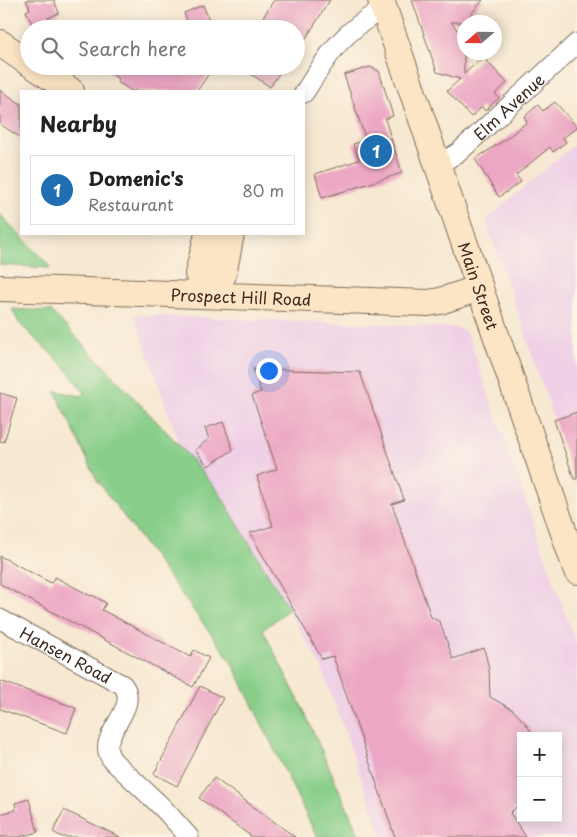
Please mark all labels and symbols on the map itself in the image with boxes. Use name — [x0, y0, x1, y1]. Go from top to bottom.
north arrow — [457, 15, 502, 60]
street label: Elm Avenue — [468, 67, 550, 145]
pin: 1 — [360, 132, 392, 170]
street label: Main Street — [453, 239, 505, 333]
street label: Prospect Hill Road — [170, 282, 312, 311]
your location — [256, 358, 282, 384]
street label: Hansen Road — [16, 620, 116, 689]

